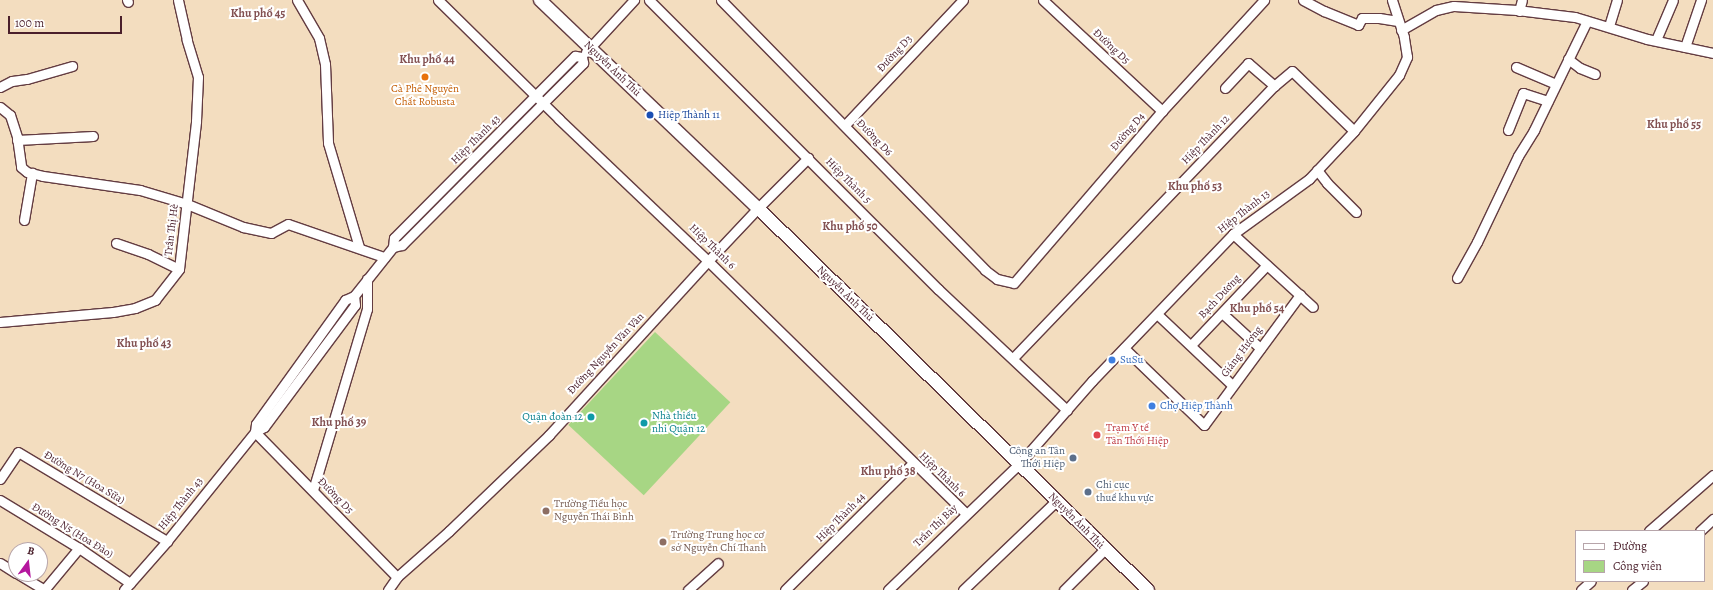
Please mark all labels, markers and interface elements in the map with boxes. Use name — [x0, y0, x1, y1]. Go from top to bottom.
district label: Khu phố 45 — [231, 7, 285, 21]
scale bar — [10, 8, 124, 34]
text: 100 m — [15, 15, 44, 31]
street label: Đường D5 — [1090, 27, 1132, 67]
street label: Đường D3 — [875, 33, 915, 75]
street label: Nguyễn Ảnh Thủ — [581, 39, 643, 99]
district label: Khu phố 44 — [399, 53, 455, 67]
marker: Cà Phê Nguyên Chất Robusta — [420, 72, 430, 82]
place label: Cà Phê Nguyên Chất Robusta — [391, 83, 459, 109]
place label: Hiệp Thành 11 — [658, 108, 720, 122]
marker: Hiệp Thành 11 — [645, 110, 655, 120]
street label: Đường D4 — [1108, 110, 1148, 154]
street label: Hiệp Thành 43 — [449, 113, 503, 167]
street label: Hiệp Thành 12 — [1179, 113, 1233, 167]
street label: Đường D6 — [853, 117, 895, 159]
district label: Khu phố 55 — [1647, 118, 1701, 132]
street label: Hiệp Thành 5 — [822, 155, 874, 207]
district label: Khu phố 53 — [1168, 180, 1222, 194]
street label: Hiệp Thành 13 — [1215, 188, 1273, 236]
street label: Trần Thị Hè — [162, 203, 182, 257]
district label: Khu phố 50 — [822, 220, 878, 234]
street label: Hiệp Thành 6 — [686, 222, 738, 272]
street label: Nguyễn Ảnh Thủ — [814, 264, 876, 324]
street label: Bạch Dương — [1196, 272, 1244, 322]
district label: Khu phố 54 — [1230, 302, 1284, 316]
street label: Đường Nguyễn Văn Vân — [565, 311, 647, 397]
street label: Giáng Hương — [1218, 324, 1266, 380]
district label: Khu phố 43 — [117, 337, 171, 351]
place label: SuSu — [1120, 353, 1144, 367]
marker: SuSu — [1107, 355, 1117, 365]
place label: Chợ Hiệp Thành — [1160, 399, 1233, 413]
marker: Chợ Hiệp Thành — [1147, 401, 1157, 411]
place label: Quận đoàn 12 — [522, 410, 583, 424]
place label: Nhà thiếu nhi Quận 12 — [652, 410, 705, 436]
marker: Quận đoàn 12 — [586, 412, 596, 422]
district label: Khu phố 39 — [312, 416, 366, 430]
marker: Nhà thiếu nhi Quận 12 — [639, 418, 649, 428]
place label: Trạm Y tế Tân Thới Hiệp — [1106, 422, 1169, 448]
marker: Trạm Y tế Tân Thới Hiệp — [1091, 429, 1103, 441]
place label: Công an Tân Thới Hiệp — [1009, 445, 1065, 471]
street label: Đường N7 (Hoa Sữa) — [41, 449, 127, 507]
street label: Hiệp Thành 6 — [916, 450, 968, 500]
marker: Công an Tân Thới Hiệp — [1068, 453, 1078, 463]
district label: Khu phố 38 — [860, 465, 916, 479]
street label: Hiệp Thành 43 — [156, 475, 206, 533]
street label: Đường D5 — [314, 475, 356, 517]
place label: Chi cục thuế khu vực — [1096, 479, 1154, 505]
marker: Chi cục thuế khu vực — [1083, 487, 1093, 497]
street label: Nguyễn Ảnh Thủ — [1045, 490, 1107, 552]
street label: Hiệp Thành 44 — [814, 491, 868, 545]
place label: Trường Tiểu học Nguyễn Thái Bình — [554, 498, 634, 524]
street label: Đường N5 (Hoa Đào) — [29, 501, 115, 561]
street label: Trần Thị Bảy — [911, 502, 961, 550]
marker: Trường Tiểu học Nguyễn Thái Bình — [541, 506, 551, 516]
place label: Trường Trung học cơ sở Nguyễn Chí Thanh — [671, 529, 766, 555]
legend — [1575, 530, 1705, 582]
marker: Trường Trung học cơ sở Nguyễn Chí Thanh — [658, 537, 668, 547]
text: Đường — [1613, 538, 1647, 554]
north arrow — [8, 542, 48, 582]
text: B — [26, 543, 36, 559]
text: Công viên — [1613, 558, 1662, 574]

